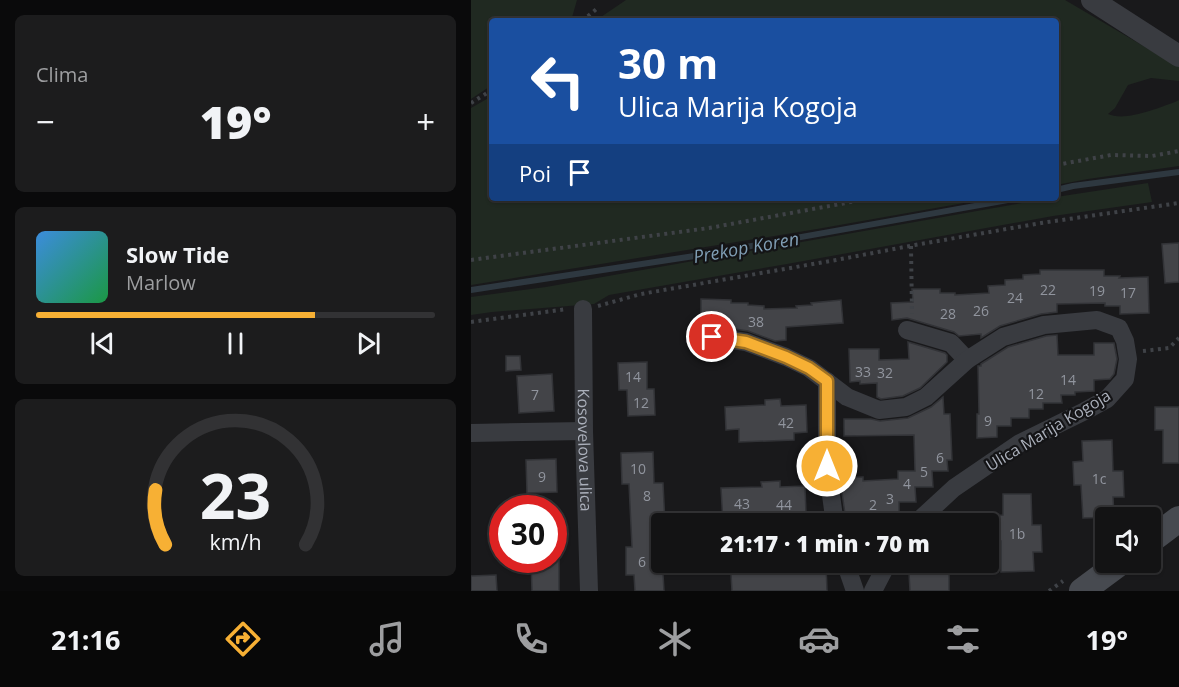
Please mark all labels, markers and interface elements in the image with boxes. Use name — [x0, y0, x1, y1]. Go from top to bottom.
text: 30 m — [618, 34, 718, 91]
icon: left — [519, 42, 597, 120]
text: Clima — [36, 61, 88, 88]
text: Ulica Marija Kogoja — [618, 88, 858, 125]
text: 19° — [200, 91, 271, 152]
text: − — [36, 99, 55, 144]
text: + — [416, 99, 435, 144]
icon: arrive — [563, 156, 596, 189]
text: Poi — [519, 158, 551, 188]
water label: Prekop Koren — [691, 226, 801, 268]
text: Slow Tide — [126, 239, 229, 269]
text: Marlow — [126, 269, 196, 296]
house number: 22 — [1040, 280, 1056, 299]
house number: 19 — [1089, 281, 1105, 300]
house number: 17 — [1120, 283, 1136, 302]
house number: 24 — [1007, 288, 1023, 307]
house number: 26 — [973, 301, 989, 320]
house number: 28 — [940, 304, 956, 323]
pin — [686, 311, 737, 362]
house number: 38 — [748, 312, 764, 331]
icon: arrive — [695, 320, 728, 353]
icon: previous — [86, 327, 119, 360]
icon: pause — [219, 327, 252, 360]
icon: next — [352, 327, 385, 360]
house number: 33 — [855, 362, 871, 381]
house number: 32 — [877, 363, 893, 382]
house number: 14 — [625, 367, 641, 386]
house number: 14 — [1060, 370, 1076, 389]
street label: Ulica Marija Kogoja — [981, 384, 1115, 476]
house number: 12 — [1028, 384, 1044, 403]
house number: 7 — [531, 385, 539, 404]
street label: Kosovelova ulica — [573, 388, 598, 512]
house number: 12 — [633, 393, 649, 412]
house number: 9 — [984, 411, 992, 430]
house number: 42 — [778, 413, 794, 432]
position arrow — [795, 434, 859, 498]
house number: 6 — [936, 448, 944, 467]
text: 23 — [200, 452, 271, 537]
house number: 10 — [630, 459, 646, 478]
house number: 5 — [920, 462, 928, 481]
house number: 9 — [538, 467, 546, 486]
house number: 1c — [1092, 469, 1107, 488]
house number: 4 — [903, 474, 911, 493]
house number: 8 — [643, 486, 651, 505]
house number: 3 — [886, 489, 894, 508]
house number: 43 — [734, 494, 750, 513]
speed limit sign: 30 — [489, 495, 567, 573]
house number: 44 — [776, 495, 792, 514]
house number: 2 — [869, 495, 877, 514]
map controls — [1095, 507, 1161, 573]
button: sound — [1095, 507, 1161, 573]
house number: 1b — [1009, 524, 1025, 543]
text: km/h — [209, 527, 262, 556]
text: 21:17 · 1 min · 70 m — [720, 528, 930, 558]
house number: 6 — [638, 552, 646, 571]
icon: directions — [222, 618, 264, 660]
icon: music — [366, 618, 408, 660]
icon: phone — [510, 618, 552, 660]
icon: climate — [654, 618, 696, 660]
icon: car — [798, 618, 840, 660]
icon: filters — [942, 618, 984, 660]
text: 21:16 — [51, 621, 120, 658]
text: 19° — [1086, 621, 1128, 658]

